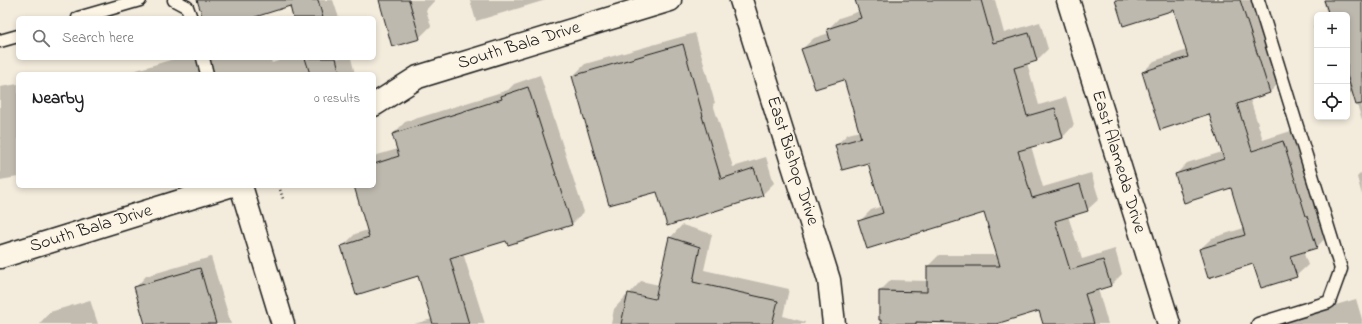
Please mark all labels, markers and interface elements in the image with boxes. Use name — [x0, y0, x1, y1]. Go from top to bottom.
map controls — [1314, 12, 1350, 120]
button: + — [1314, 12, 1350, 48]
street label: South Bala Drive — [455, 15, 584, 77]
search box — [16, 16, 376, 60]
icon: search — [30, 27, 52, 49]
text: Search here — [62, 27, 134, 49]
button: − — [1314, 48, 1350, 84]
button: locate — [1314, 84, 1350, 120]
text: Nearby — [32, 86, 84, 111]
street label: East Alameda Drive — [1084, 87, 1152, 238]
text: 0 results — [314, 89, 360, 108]
street label: East Bishop Drive — [759, 93, 825, 230]
street label: South Bala Drive — [27, 198, 156, 260]

